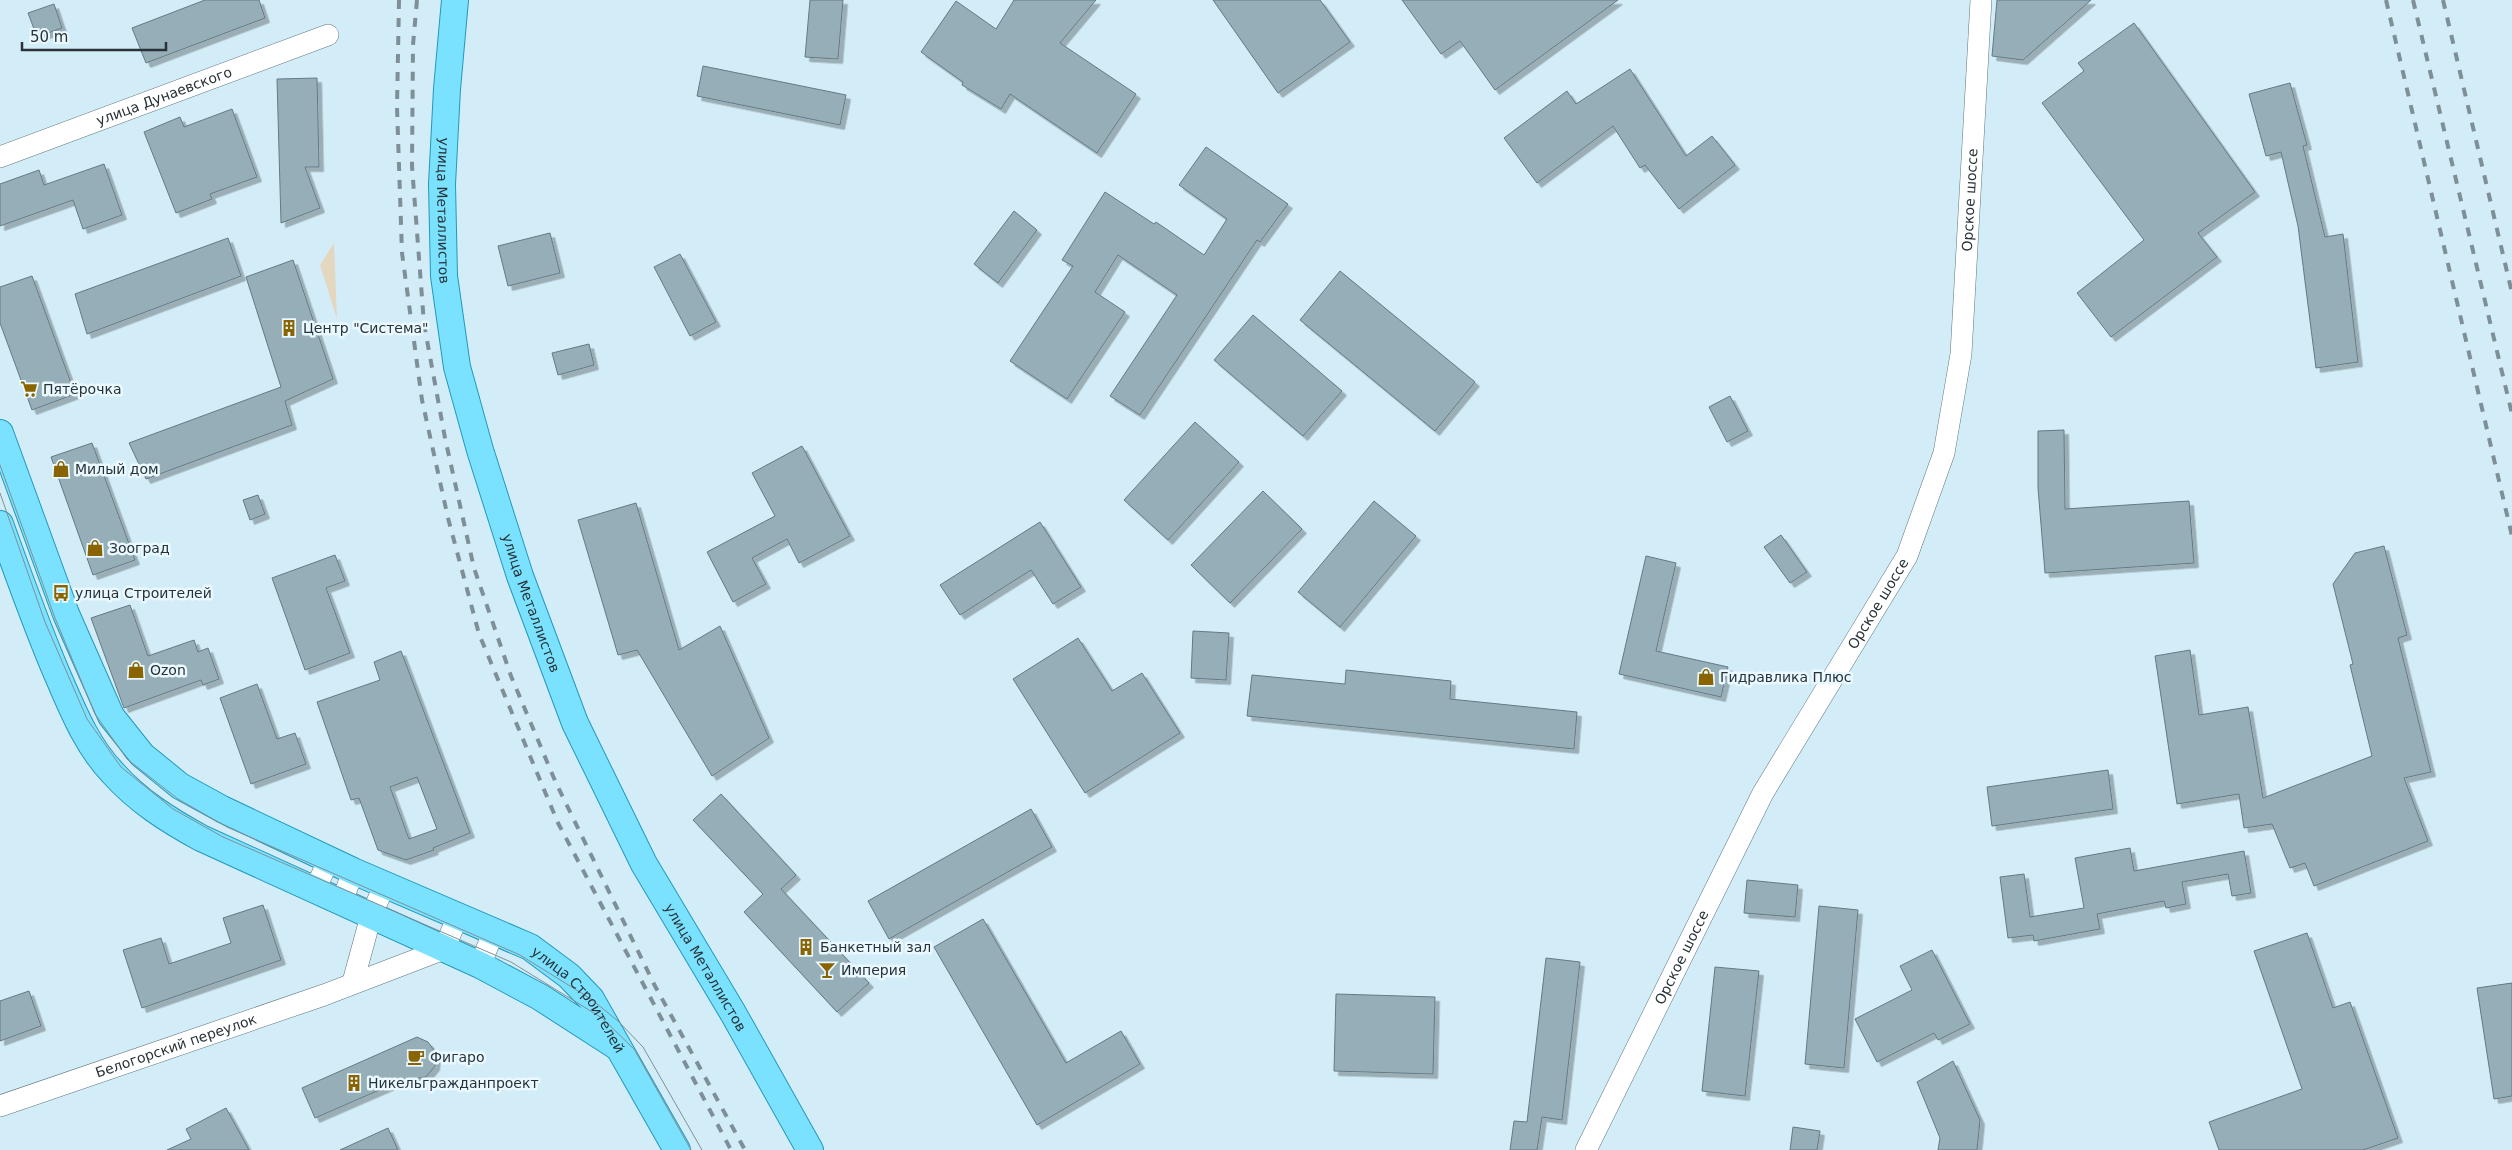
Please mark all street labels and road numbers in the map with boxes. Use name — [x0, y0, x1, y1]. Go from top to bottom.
street label: улица Дунаевского — [94, 63, 234, 129]
street label: улица Металлистов — [434, 137, 453, 285]
street label: Орское шоссе — [1959, 148, 1981, 252]
street label: улица Металлистов — [499, 532, 563, 675]
street label: Орское шоссе — [1844, 555, 1912, 652]
street label: улица Металлистов — [661, 900, 750, 1034]
street label: Орское шоссе — [1651, 908, 1712, 1007]
street label: улица Строителей — [529, 943, 628, 1056]
street label: Белогорский переулок — [93, 1011, 259, 1081]

